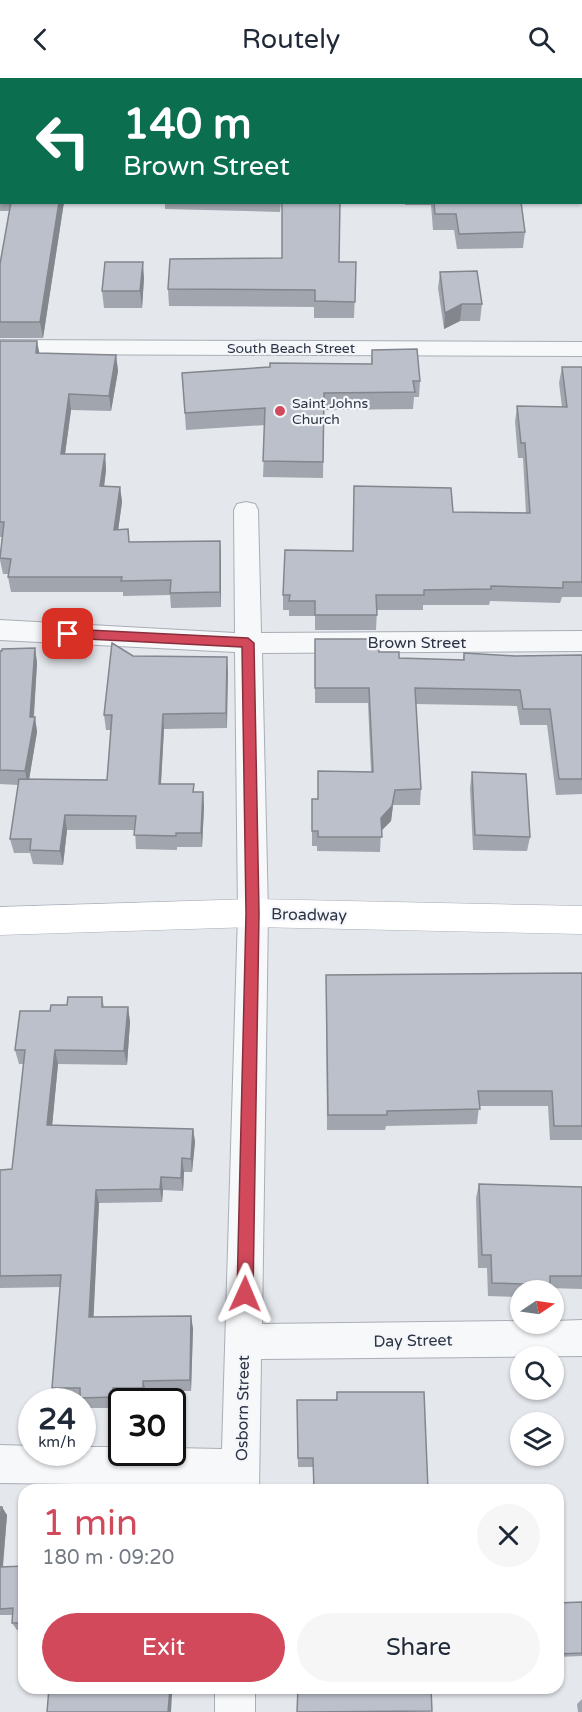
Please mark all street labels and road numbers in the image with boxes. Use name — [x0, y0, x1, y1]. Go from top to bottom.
street label: South Beach Street — [227, 340, 356, 357]
street label: Brown Street — [368, 633, 466, 653]
street label: Broadway — [271, 904, 347, 926]
street label: Day Street — [373, 1330, 453, 1352]
street label: Osborn Street — [232, 1355, 254, 1461]

